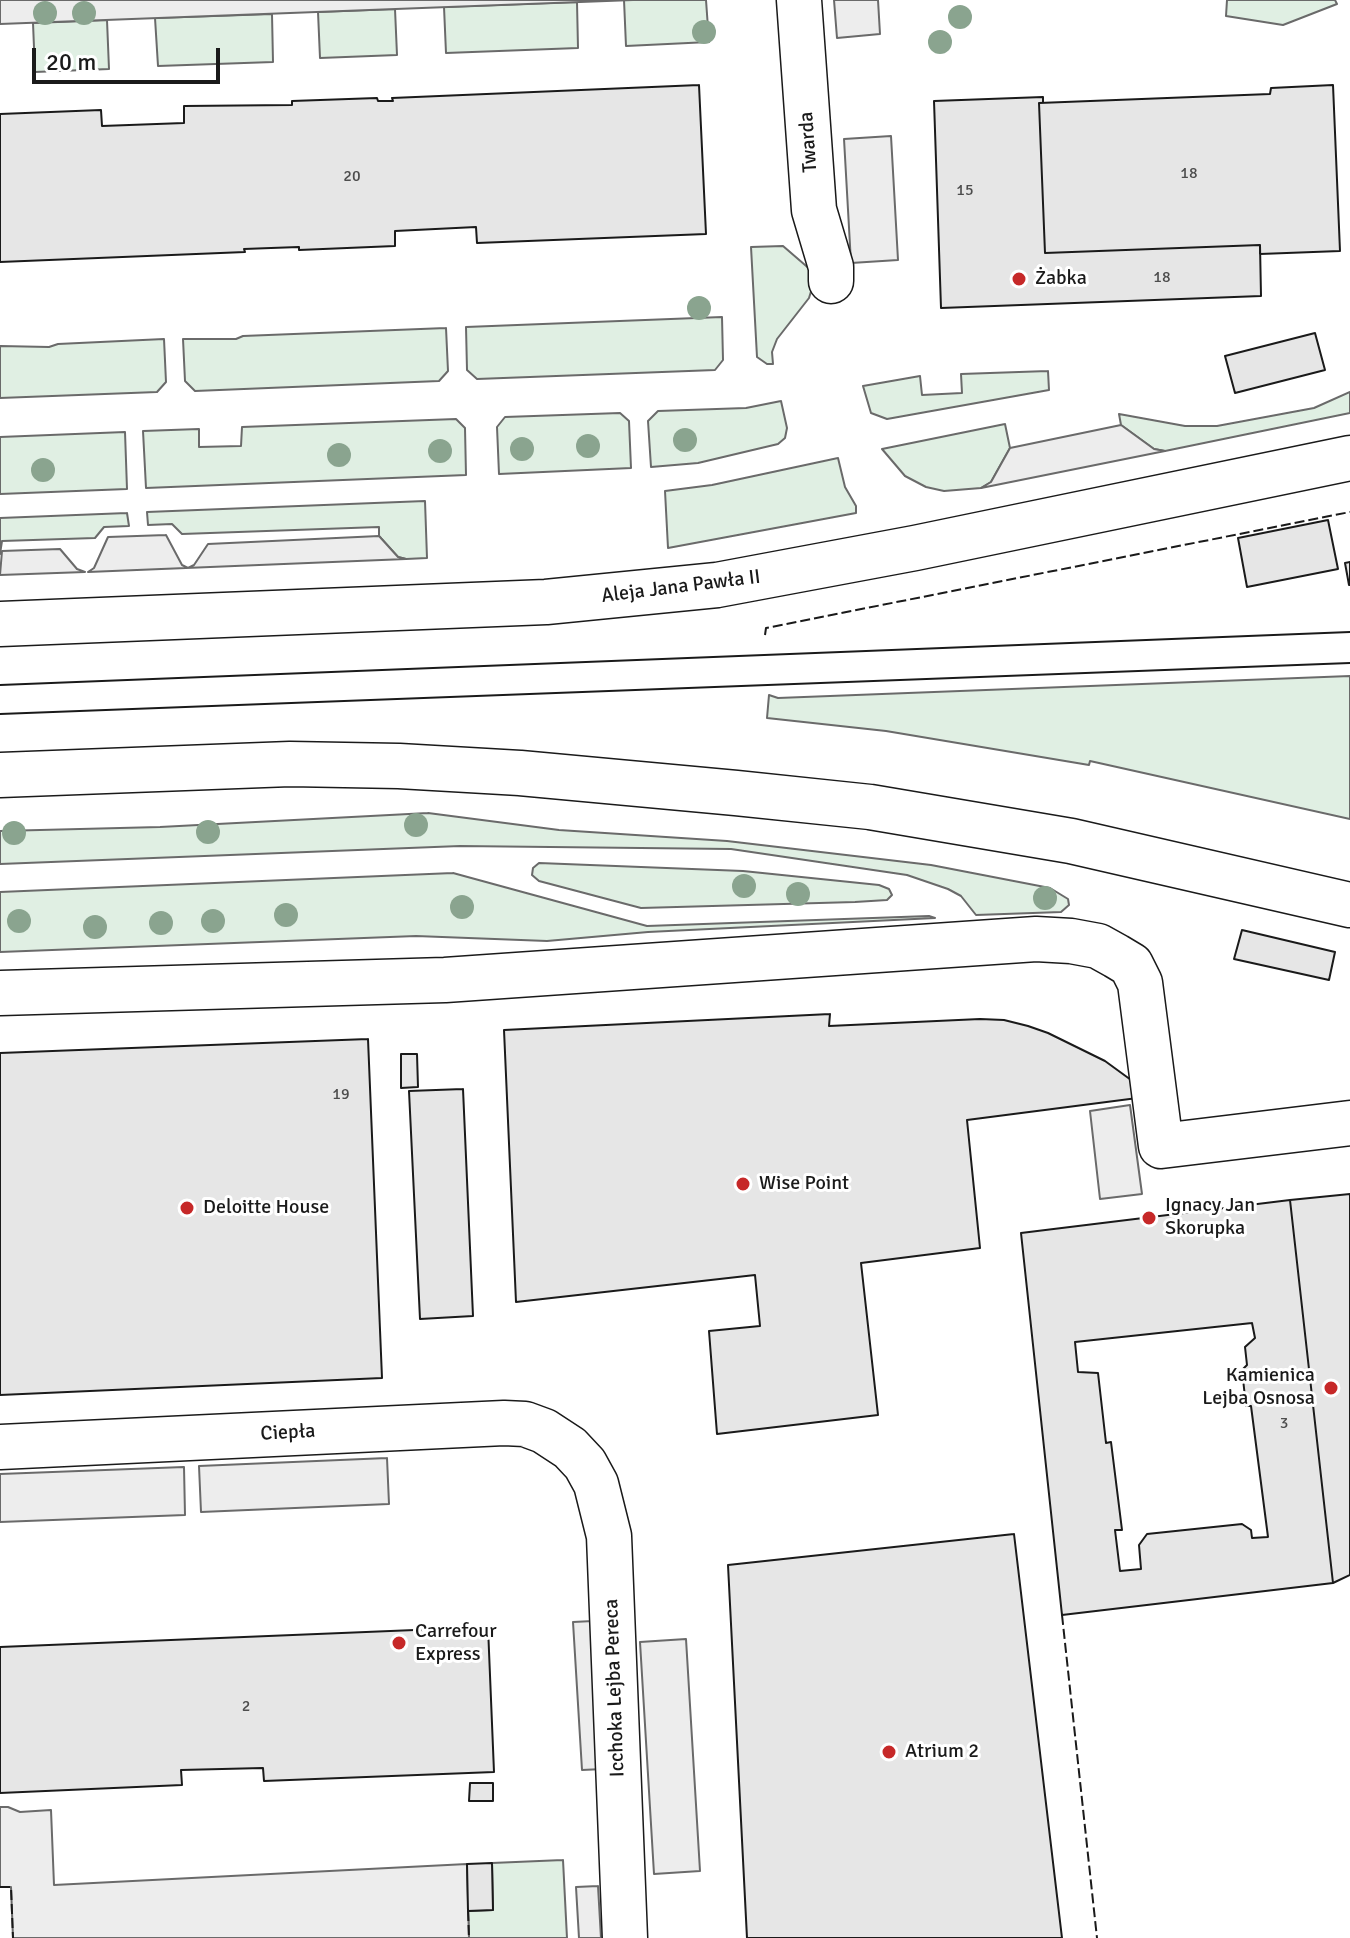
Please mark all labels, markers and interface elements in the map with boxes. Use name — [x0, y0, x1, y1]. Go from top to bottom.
scale bar — [36, 32, 224, 82]
text: 20 m — [46, 47, 96, 77]
street label: Twarda — [795, 111, 823, 173]
house number: 18 — [1180, 164, 1198, 184]
house number: 20 — [343, 167, 361, 187]
house number: 15 — [956, 181, 974, 201]
place label: Żabka — [1035, 267, 1087, 291]
house number: 18 — [1153, 268, 1171, 288]
marker: Żabka — [1010, 270, 1028, 288]
street label: Aleja Jana Pawła II — [600, 565, 762, 609]
house number: 19 — [332, 1085, 350, 1105]
place label: Wise Point — [759, 1172, 849, 1196]
marker: Wise Point — [734, 1175, 752, 1193]
place label: Ignacy Jan Skorupka — [1165, 1194, 1255, 1241]
place label: Deloitte House — [203, 1196, 329, 1220]
marker: Deloitte House — [178, 1199, 196, 1217]
marker: Ignacy Jan Skorupka — [1140, 1209, 1158, 1227]
place label: Kamienica Lejba Osnosa — [1202, 1364, 1315, 1411]
marker: Kamienica Lejba Osnosa — [1322, 1379, 1340, 1397]
house number: 3 — [1280, 1414, 1288, 1434]
street label: Ciepła — [260, 1420, 316, 1446]
street label: Icchoka Lejba Pereca — [600, 1598, 630, 1778]
place label: Carrefour Express — [415, 1620, 497, 1667]
marker: Carrefour Express — [390, 1634, 408, 1652]
house number: 2 — [242, 1697, 250, 1717]
place label: Atrium 2 — [905, 1740, 979, 1764]
marker: Atrium 2 — [880, 1743, 898, 1761]

